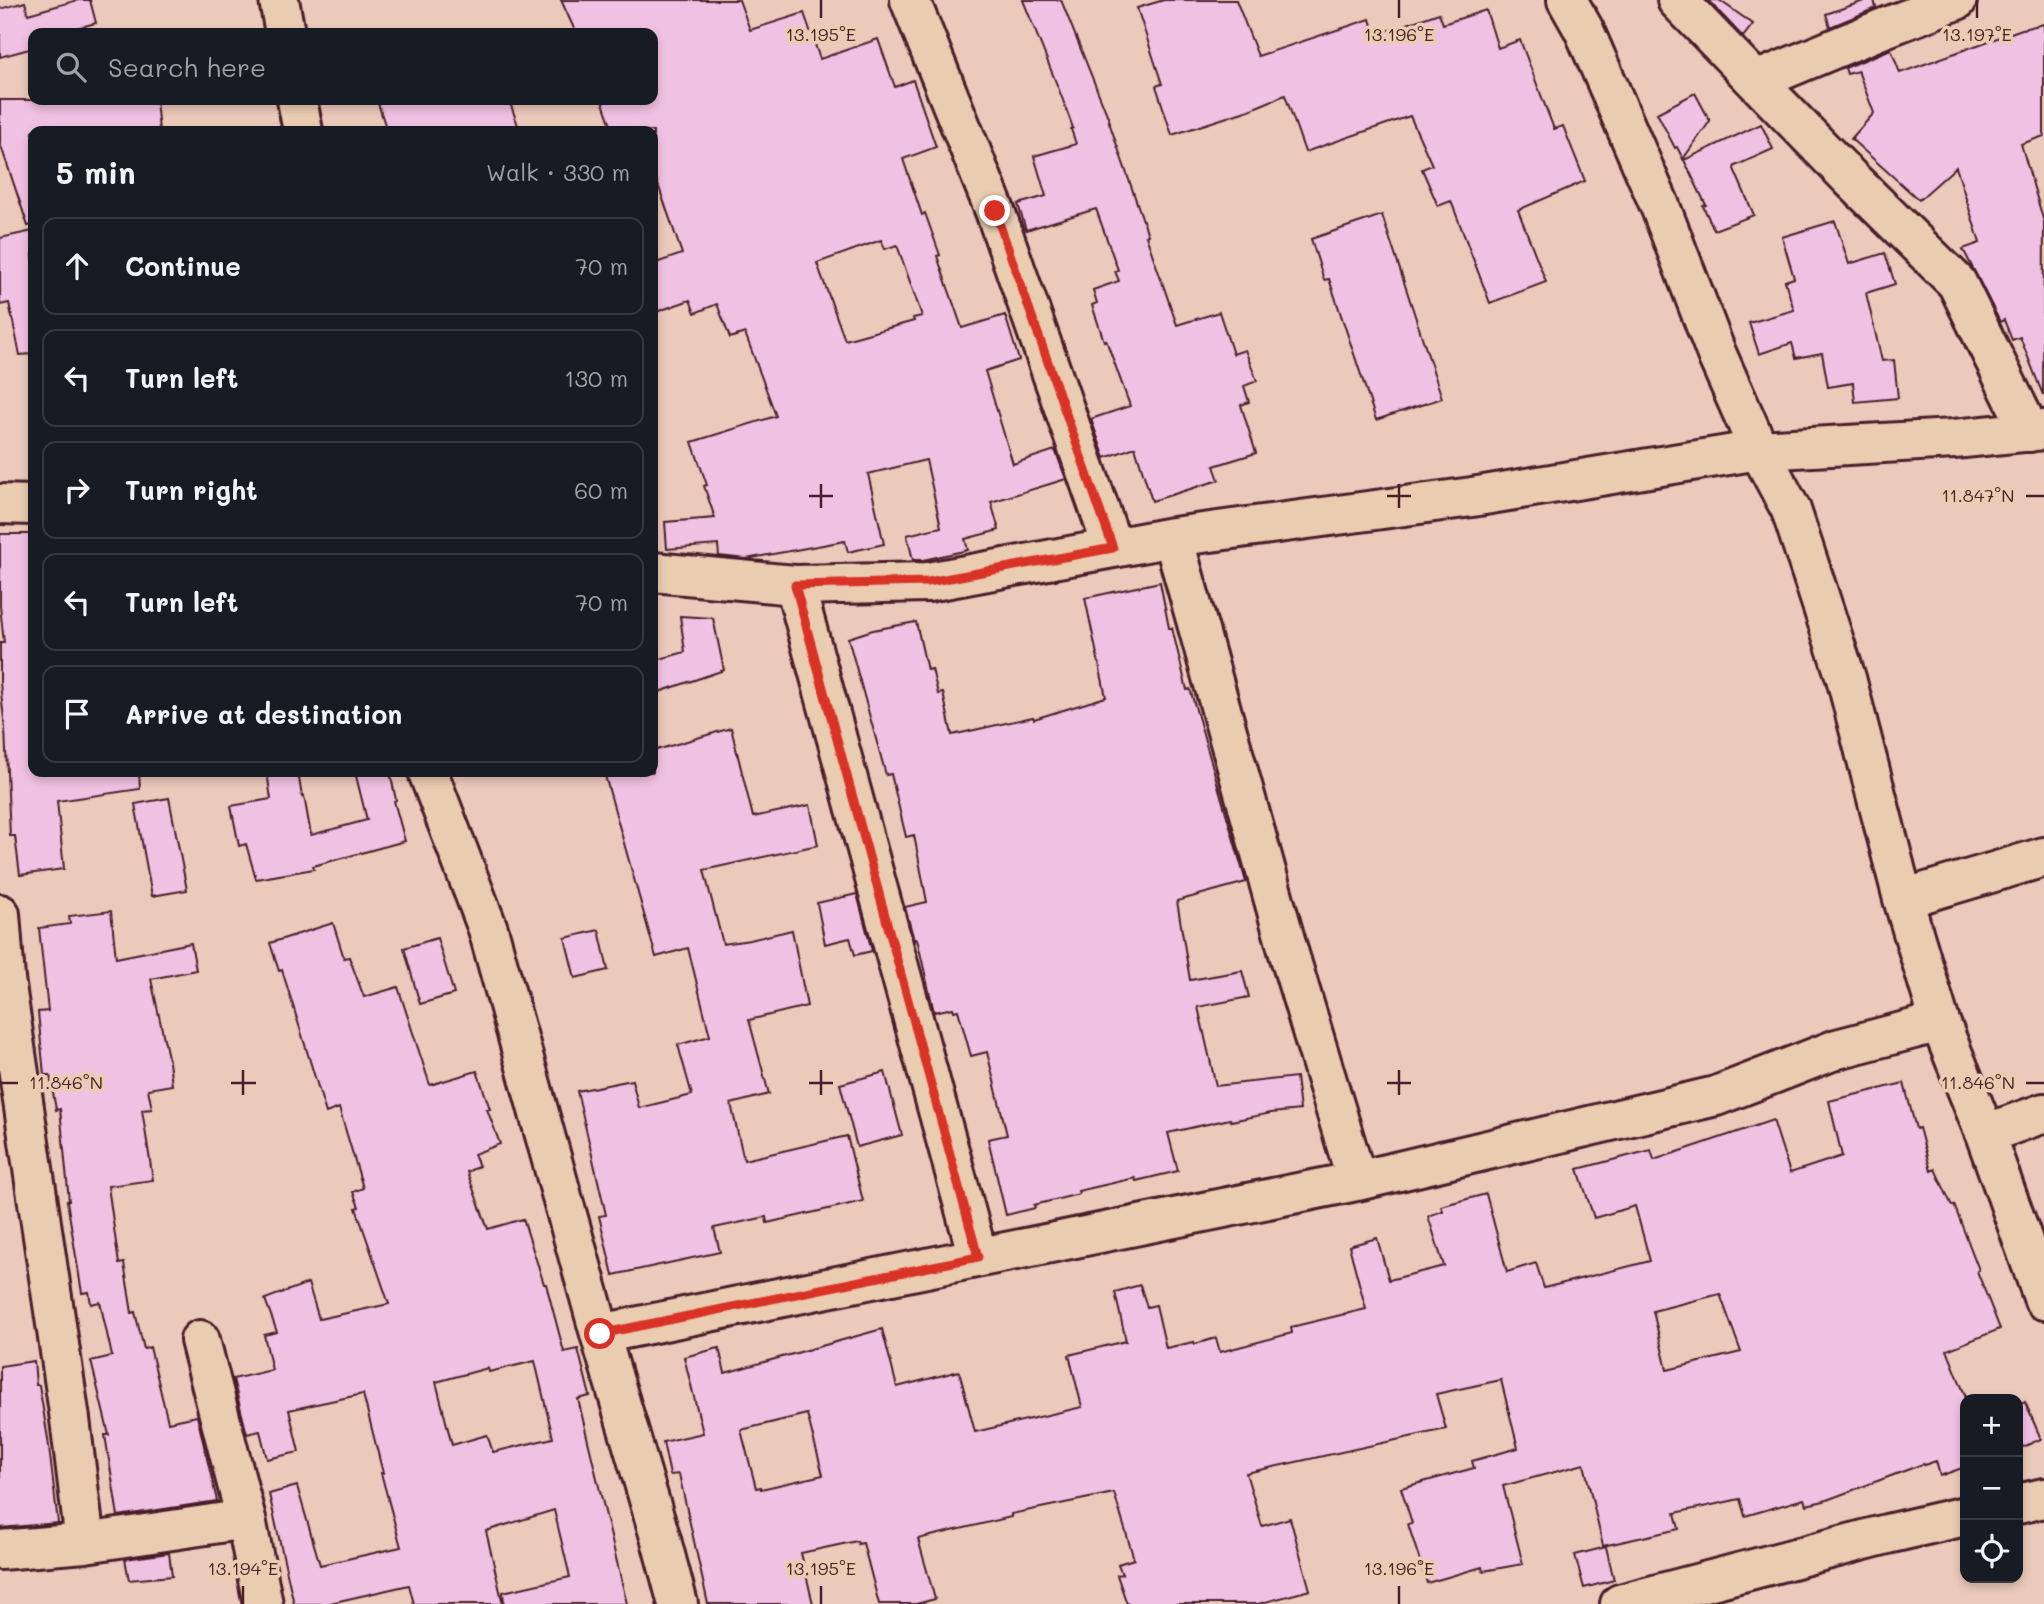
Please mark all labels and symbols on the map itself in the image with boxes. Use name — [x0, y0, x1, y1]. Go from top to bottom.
text: 13.195°E — [786, 22, 856, 46]
text: 13.196°E — [1364, 22, 1434, 46]
text: 13.197°E — [1942, 22, 2012, 46]
route end — [979, 195, 1010, 226]
text: 11.847°N — [1941, 483, 2015, 507]
text: 11.846°N — [29, 1070, 103, 1094]
text: 11.846°N — [1941, 1070, 2015, 1094]
route start — [584, 1318, 615, 1349]
text: 13.194°E — [208, 1556, 278, 1580]
text: 13.195°E — [786, 1556, 856, 1580]
text: 13.196°E — [1364, 1556, 1434, 1580]

